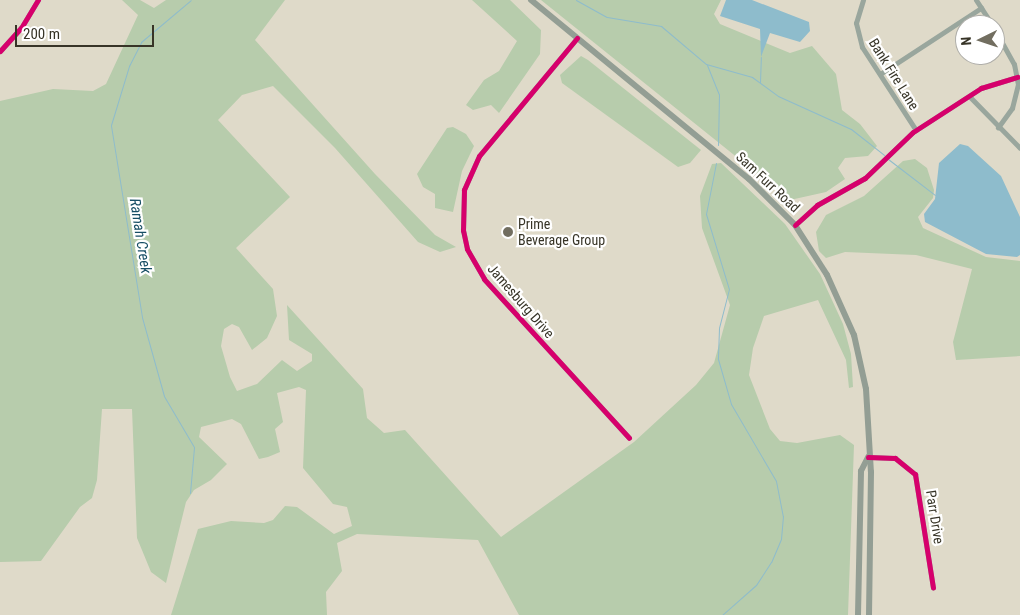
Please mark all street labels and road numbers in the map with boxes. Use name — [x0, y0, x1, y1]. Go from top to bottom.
street label: Bank Fire Lane — [865, 35, 923, 113]
street label: Sam Furr Road — [733, 148, 803, 216]
street label: Jamesburg Drive — [484, 260, 558, 342]
street label: Parr Drive — [922, 489, 948, 545]

